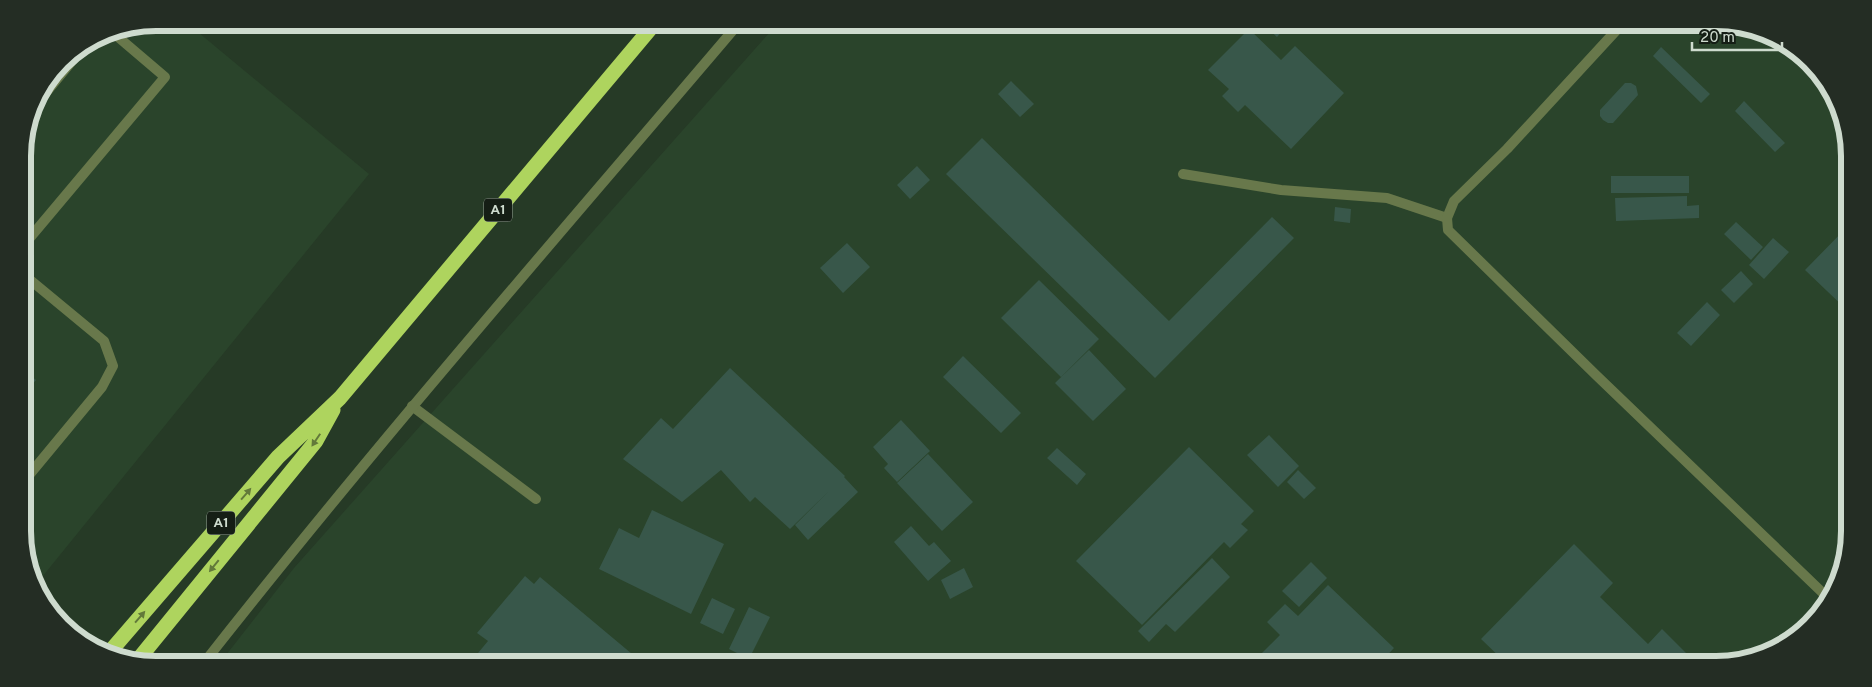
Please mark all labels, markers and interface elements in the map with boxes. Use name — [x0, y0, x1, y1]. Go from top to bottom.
scale bar — [1692, 20, 1782, 52]
text: 20 m — [1700, 29, 1735, 48]
road number: A1 — [484, 198, 512, 222]
one-way arrow — [311, 433, 321, 447]
one-way arrow — [241, 488, 252, 501]
road number: A1 — [207, 512, 235, 534]
one-way arrow — [208, 560, 219, 573]
one-way arrow — [134, 610, 145, 623]

